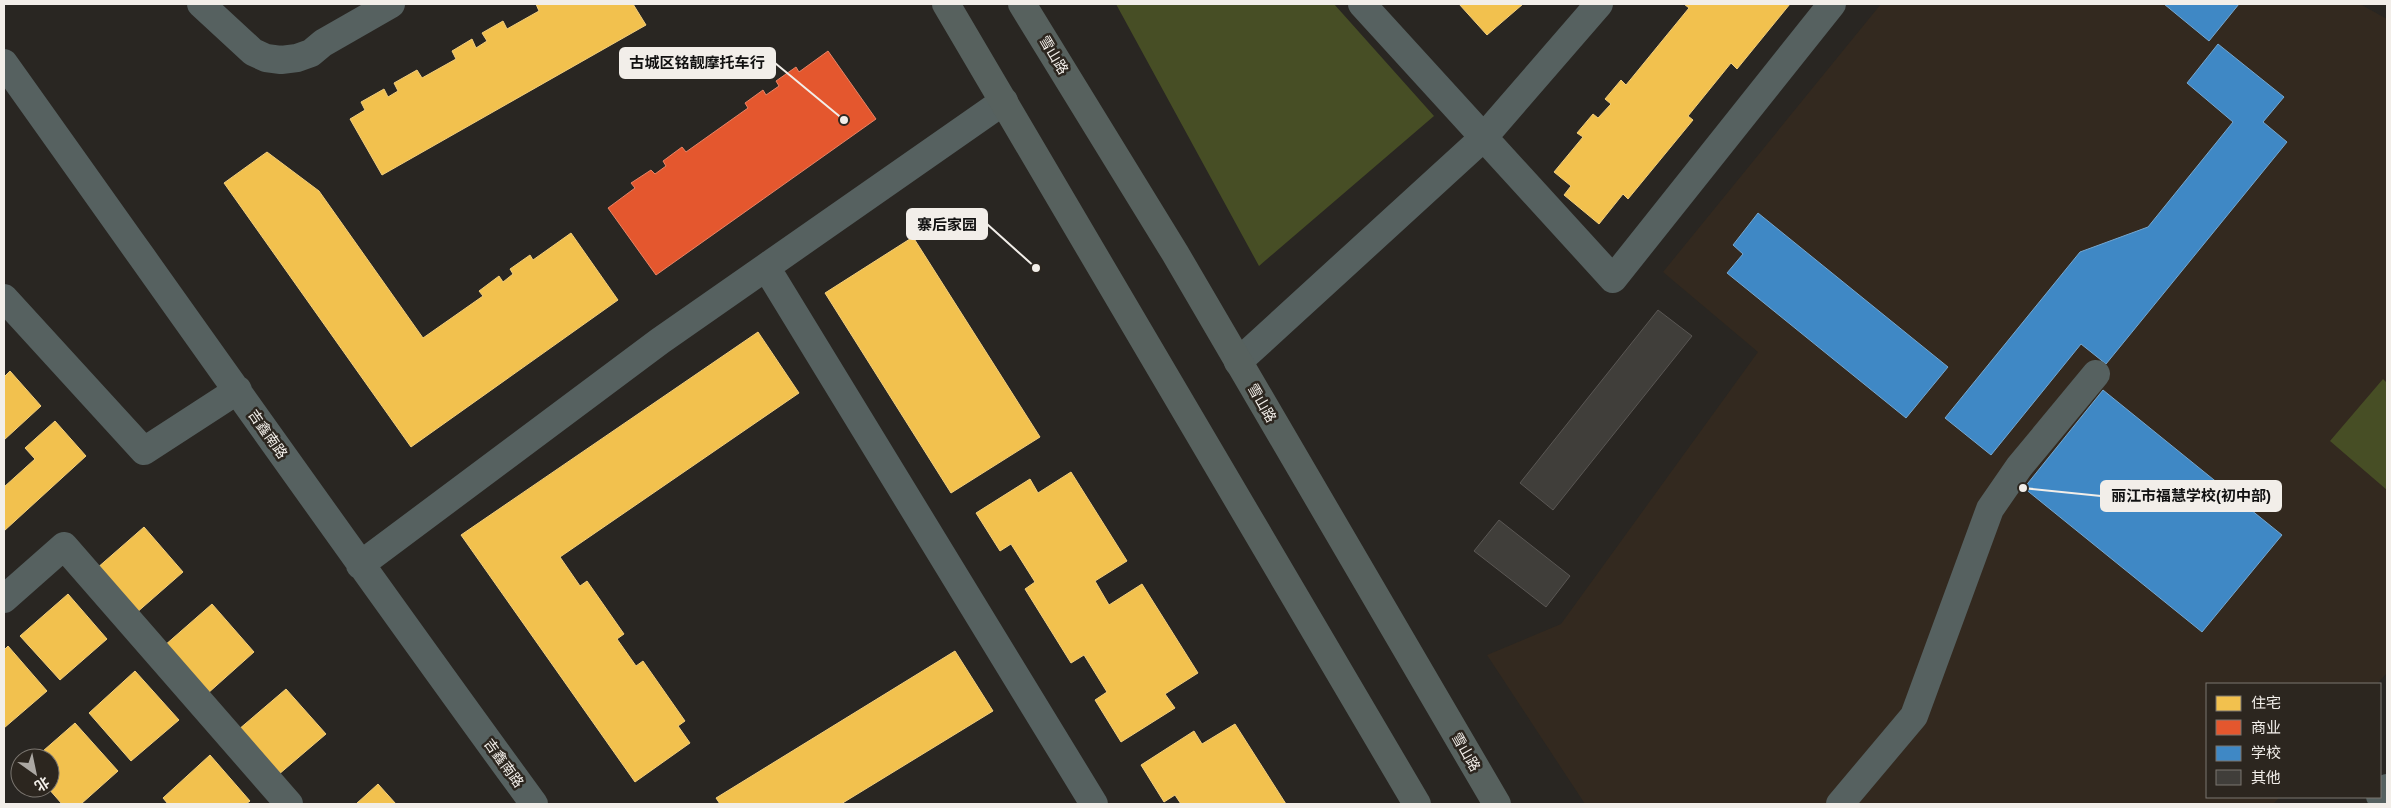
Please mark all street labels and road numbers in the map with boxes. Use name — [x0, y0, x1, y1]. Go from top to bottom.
street label: 雪山路 — [1036, 33, 1072, 77]
street label: 雪山路 — [1245, 381, 1279, 425]
street label: 吉鑫南路 — [245, 406, 291, 462]
street label: 雪山路 — [1449, 730, 1483, 774]
street label: 吉鑫南路 — [481, 736, 527, 790]

